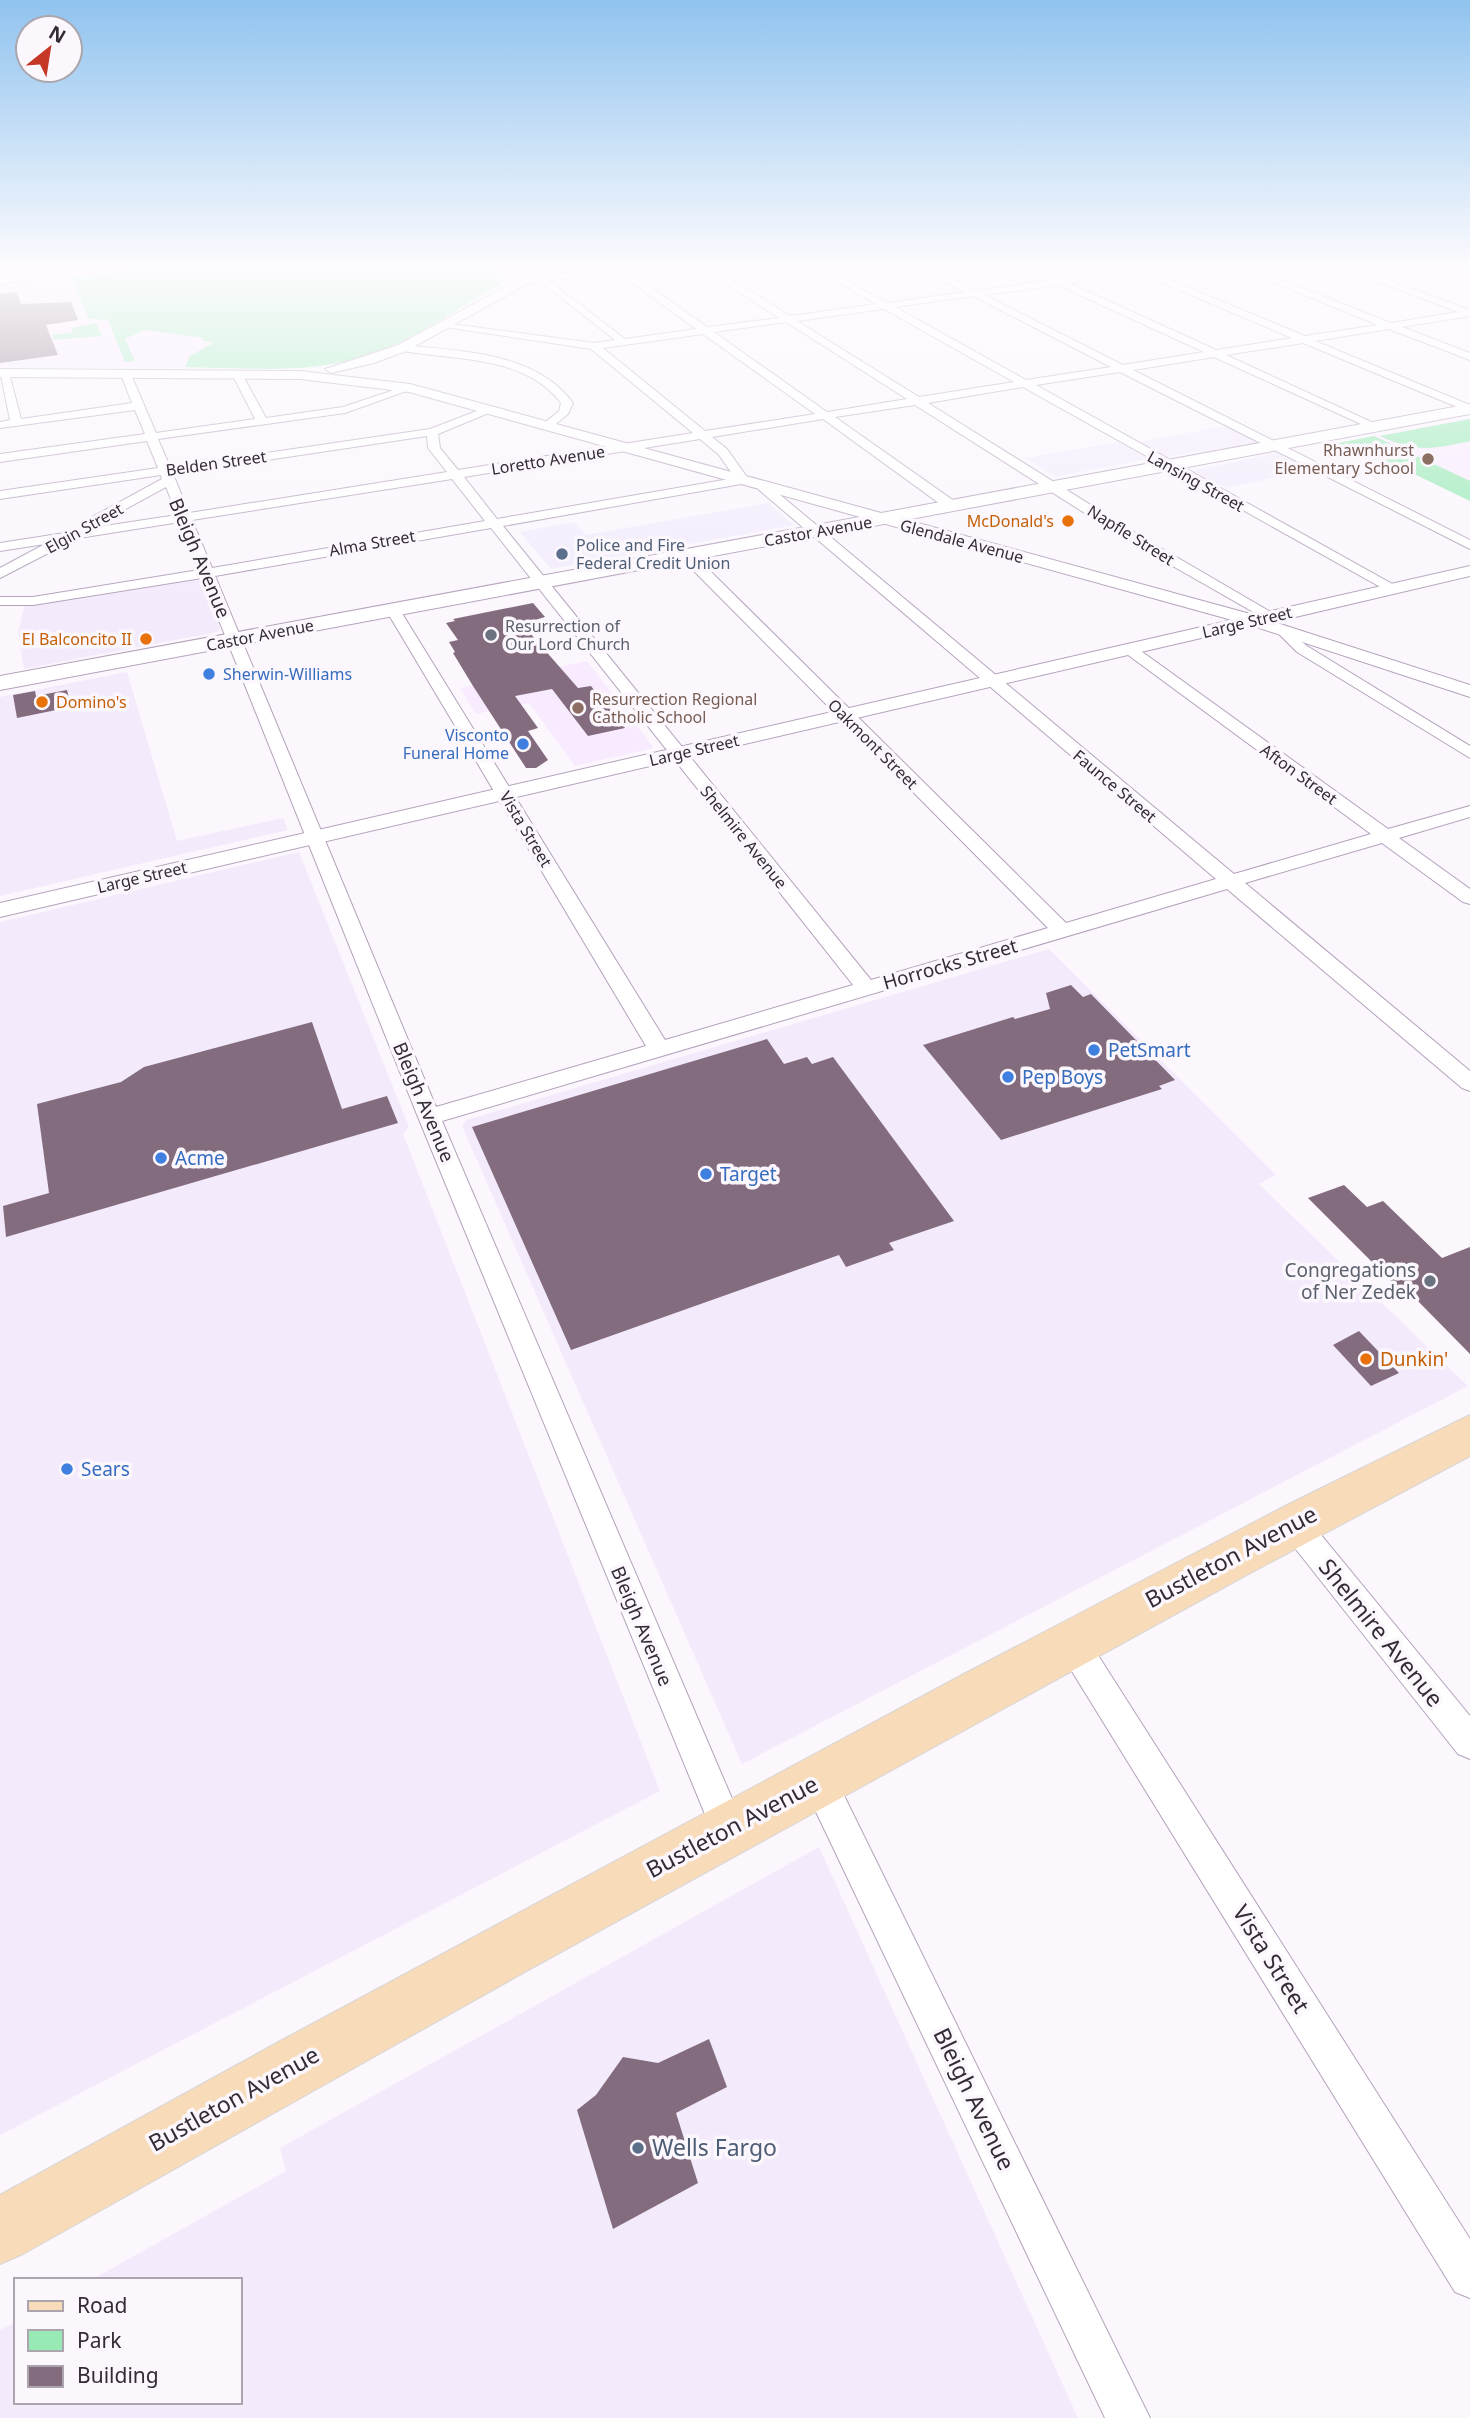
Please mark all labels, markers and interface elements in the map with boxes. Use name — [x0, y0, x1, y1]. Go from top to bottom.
north arrow — [14, 14, 84, 84]
text: N — [44, 19, 71, 49]
place label: Rhawnhurst Elementary School — [1275, 439, 1414, 479]
street label: Loretto Avenue — [490, 440, 606, 480]
street label: Belden Street — [164, 445, 268, 481]
street label: Lansing Street — [1144, 445, 1249, 517]
marker: Rhawnhurst Elementary School — [1420, 451, 1436, 467]
street label: Bleigh Avenue — [163, 494, 237, 622]
street label: Elgin Street — [41, 497, 127, 558]
street label: Napfle Street — [1083, 500, 1179, 571]
place label: McDonald's — [967, 510, 1054, 532]
street label: Castor Avenue — [762, 511, 874, 551]
marker: McDonald's — [1060, 513, 1076, 529]
street label: Glendale Avenue — [898, 514, 1026, 568]
street label: Alma Street — [327, 525, 417, 561]
place label: Police and Fire Federal Credit Union — [576, 534, 730, 574]
marker: Police and Fire Federal Credit Union — [554, 546, 570, 562]
street label: Large Street — [1200, 601, 1294, 643]
street label: Castor Avenue — [204, 614, 316, 656]
place label: Resurrection of Our Lord Church — [505, 615, 630, 655]
marker: Resurrection of Our Lord Church — [483, 627, 499, 643]
place label: El Balconcito II — [22, 628, 132, 650]
marker: El Balconcito II — [138, 631, 154, 647]
place label: Sherwin-Williams — [223, 663, 352, 685]
marker: Sherwin-Williams — [201, 666, 217, 682]
place label: Resurrection Regional Catholic School — [592, 688, 757, 728]
place label: Domino's — [56, 691, 127, 713]
marker: Domino's — [34, 694, 50, 710]
street label: Oakmont Street — [823, 694, 923, 794]
marker: Resurrection Regional Catholic School — [570, 700, 586, 716]
place label: Visconto Funeral Home — [403, 724, 509, 764]
street label: Large Street — [647, 729, 741, 771]
marker: Visconto Funeral Home — [515, 736, 531, 752]
street label: Afton Street — [1256, 739, 1342, 809]
street label: Faunce Street — [1069, 745, 1162, 828]
street label: Shelmire Avenue — [696, 781, 792, 893]
street label: Vista Street — [495, 787, 557, 871]
street label: Large Street — [95, 856, 189, 898]
street label: Horrocks Street — [880, 932, 1020, 996]
place label: PetSmart — [1108, 1037, 1191, 1063]
street label: Bleigh Avenue — [387, 1038, 461, 1166]
marker: PetSmart — [1086, 1042, 1102, 1058]
place label: Pep Boys — [1022, 1064, 1103, 1090]
marker: Pep Boys — [1000, 1069, 1016, 1085]
place label: Acme — [175, 1145, 225, 1171]
marker: Acme — [153, 1150, 169, 1166]
place label: Target — [720, 1161, 777, 1187]
marker: Target — [698, 1166, 714, 1182]
place label: Congregations of Ner Zedek — [1284, 1257, 1416, 1305]
marker: Congregations of Ner Zedek — [1422, 1273, 1438, 1289]
place label: Dunkin' — [1380, 1346, 1448, 1372]
marker: Dunkin' — [1358, 1351, 1374, 1367]
place label: Sears — [81, 1456, 130, 1482]
marker: Sears — [59, 1461, 75, 1477]
street label: Bustleton Avenue — [1139, 1497, 1322, 1615]
street label: Shelmire Avenue — [1312, 1552, 1451, 1713]
street label: Bleigh Avenue — [605, 1562, 679, 1690]
street label: Bustleton Avenue — [640, 1767, 823, 1885]
street label: Vista Street — [1226, 1898, 1318, 2019]
street label: Bleigh Avenue — [927, 2022, 1023, 2175]
street label: Bustleton Avenue — [142, 2038, 325, 2158]
place label: Wells Fargo — [652, 2131, 777, 2163]
marker: Wells Fargo — [630, 2140, 646, 2156]
legend — [14, 2278, 242, 2404]
text: Road — [77, 2291, 127, 2319]
text: Park — [77, 2326, 122, 2354]
text: Building — [77, 2361, 159, 2389]

